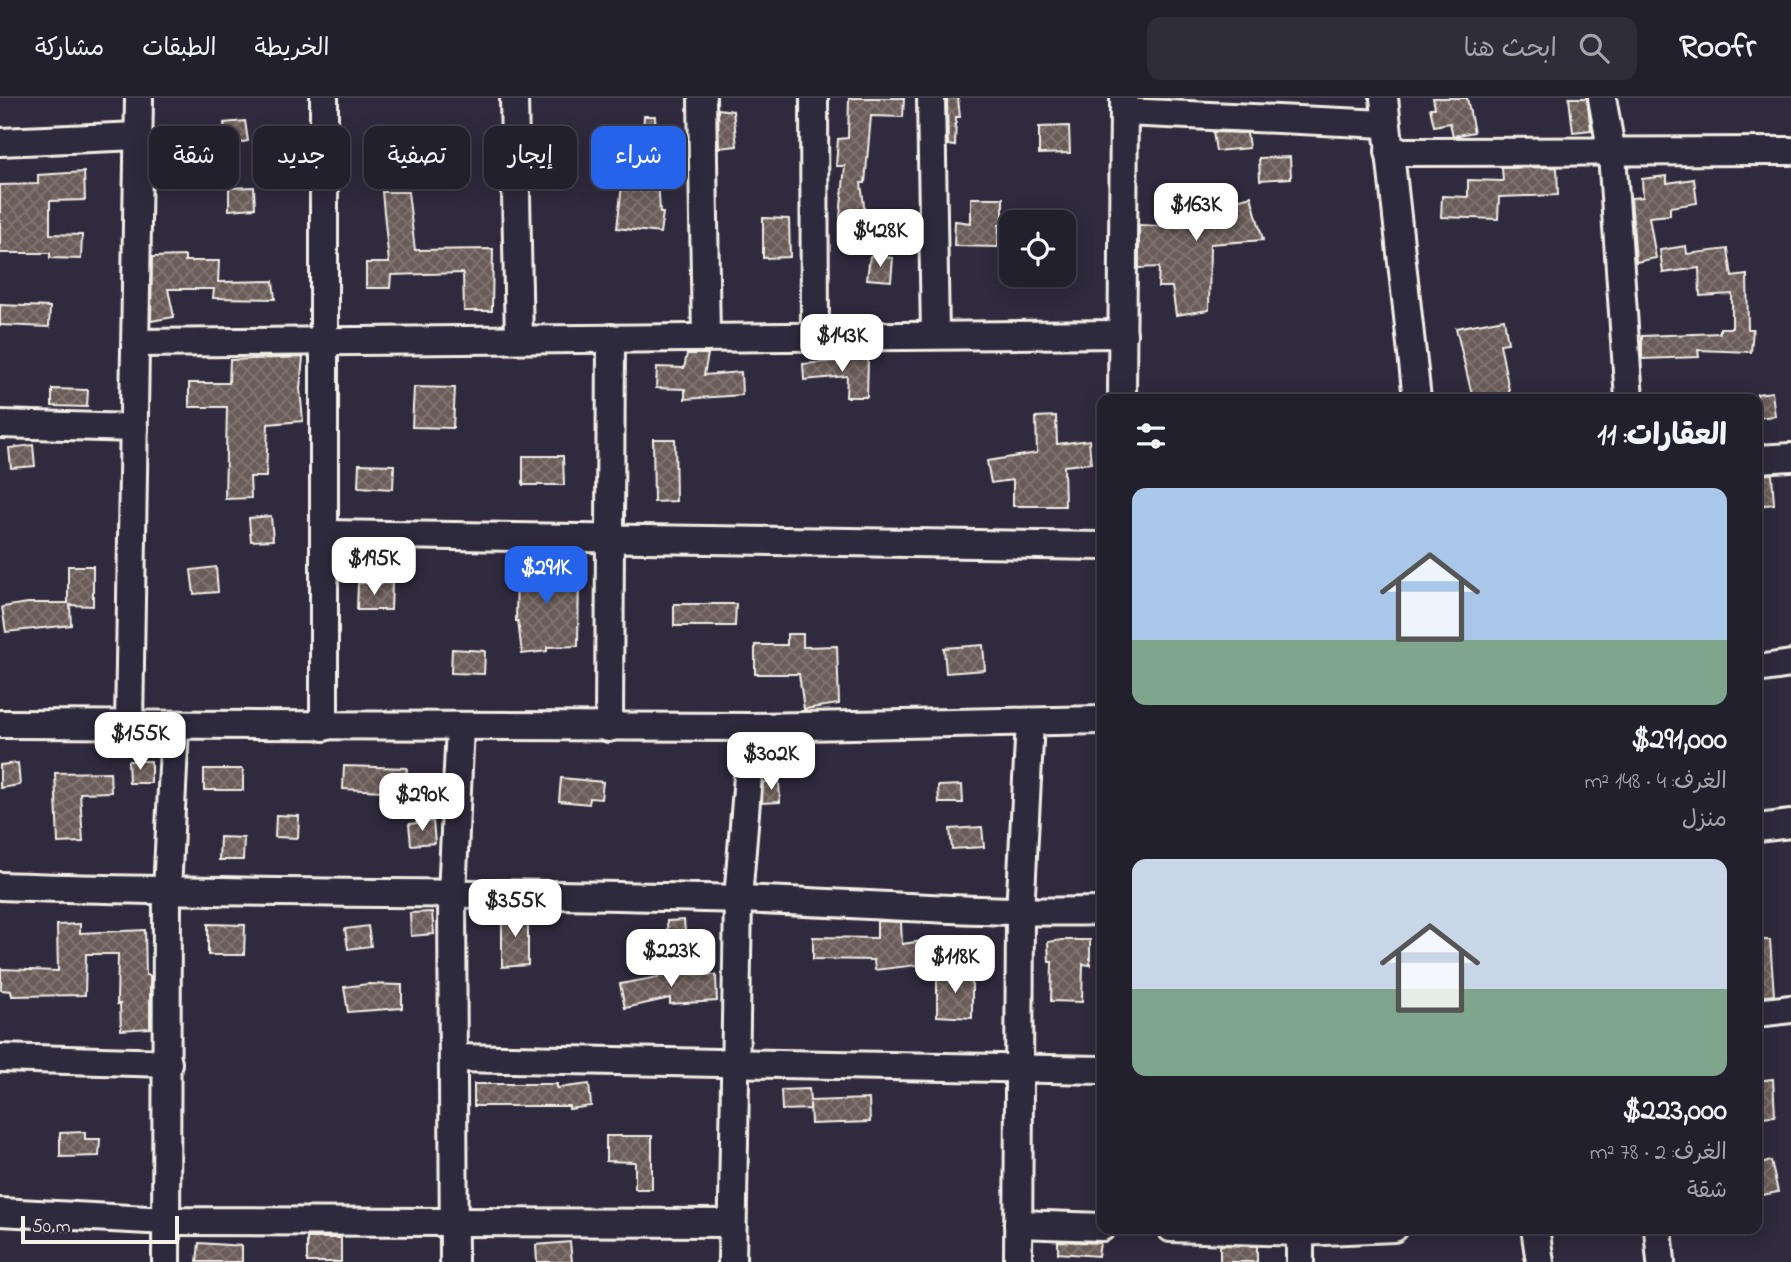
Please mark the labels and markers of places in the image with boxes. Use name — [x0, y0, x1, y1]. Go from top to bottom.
pin: $163K — [1147, 184, 1245, 243]
pin: $428K — [831, 209, 929, 269]
pin: $143K — [793, 314, 891, 374]
pin: $195K — [325, 538, 423, 597]
pin: $291K — [497, 546, 595, 606]
pin: $155K — [91, 712, 189, 772]
pin: $302K — [722, 732, 820, 792]
pin: $290K — [373, 774, 471, 833]
pin: $355K — [466, 880, 564, 939]
pin: $223K — [622, 930, 720, 989]
pin: $118K — [906, 936, 1004, 995]

